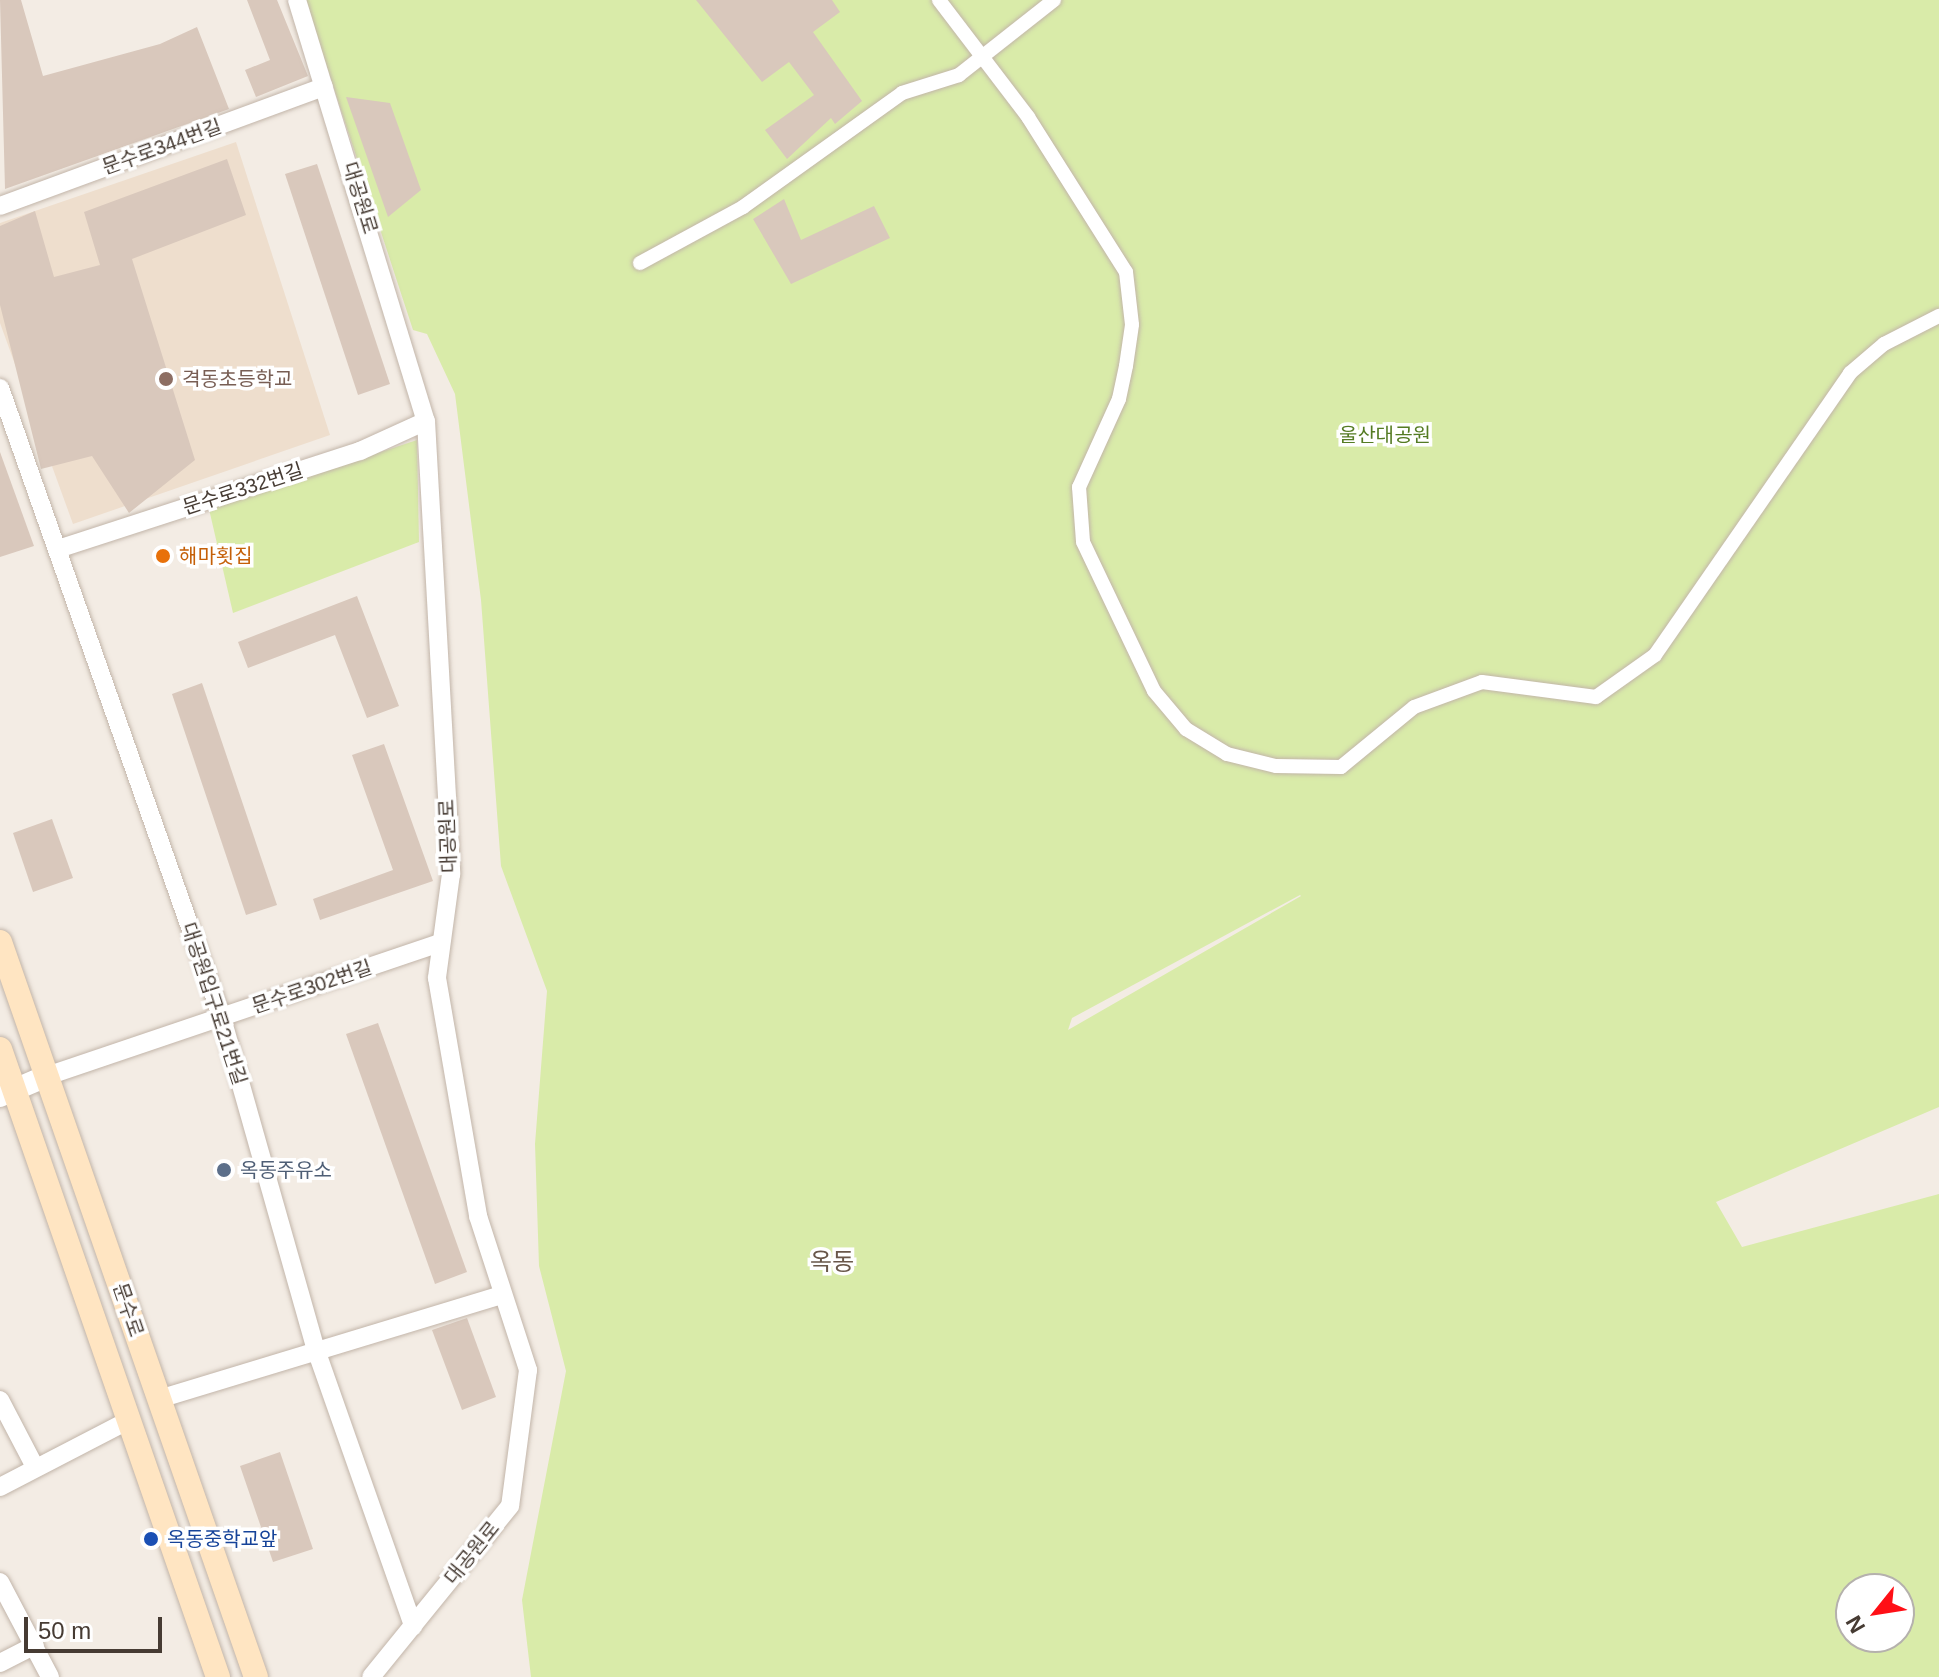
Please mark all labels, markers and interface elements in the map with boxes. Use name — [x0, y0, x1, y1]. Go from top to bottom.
street label: 문수로344번길 — [99, 114, 225, 180]
street label: 대공원로 — [338, 159, 382, 237]
place label: 격동초등학교 — [182, 367, 292, 391]
marker: 격동초등학교 — [157, 370, 175, 388]
park label: 울산대공원 — [1339, 423, 1431, 447]
street label: 문수로332번길 — [180, 458, 306, 520]
place label: 해마횟집 — [179, 544, 253, 568]
marker: 해마횟집 — [154, 547, 172, 565]
street label: 대공원로 — [435, 799, 461, 873]
street label: 대공원입구로21번길 — [176, 920, 252, 1088]
street label: 문수로302번길 — [249, 955, 375, 1019]
place label: 옥동주유소 — [240, 1158, 332, 1182]
marker: 옥동주유소 — [215, 1161, 233, 1179]
district label: 옥동 — [810, 1248, 854, 1276]
street label: 문수로 — [108, 1280, 148, 1340]
street label: 대공원로 — [440, 1517, 504, 1589]
place label: 옥동중학교앞 — [167, 1527, 277, 1551]
marker: 옥동중학교앞 — [142, 1530, 160, 1548]
north arrow — [1835, 1573, 1915, 1653]
scale bar — [28, 1601, 166, 1651]
text: N — [1841, 1611, 1870, 1637]
text: 50 m — [38, 1617, 91, 1644]

